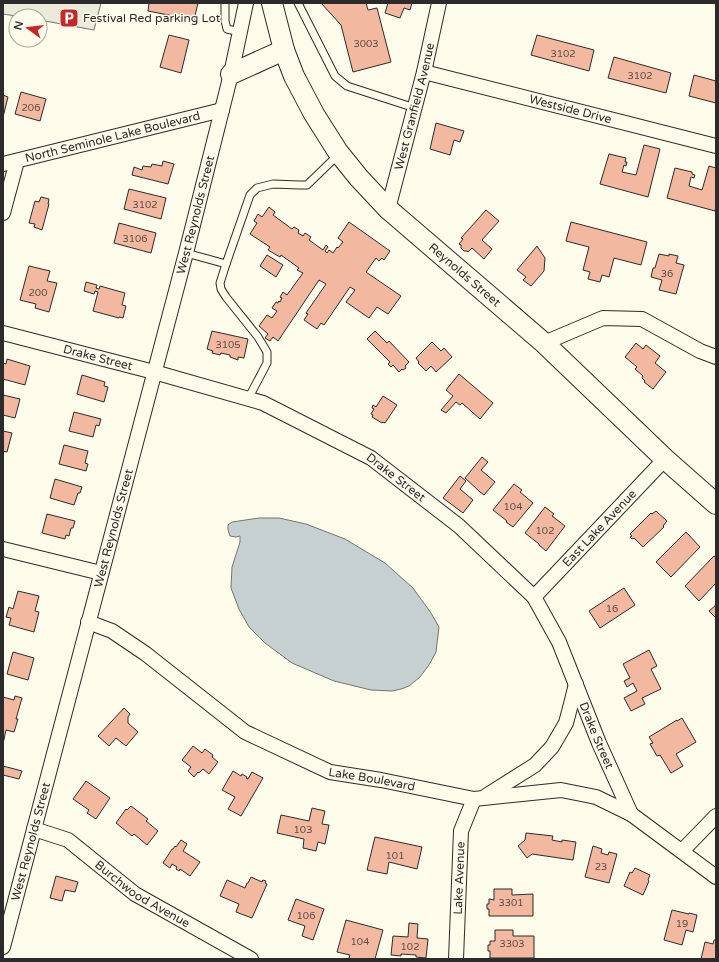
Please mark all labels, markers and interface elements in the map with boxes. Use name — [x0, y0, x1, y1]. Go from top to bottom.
parking icon: Festival Red parking Lot — [58, 7, 80, 29]
north arrow — [8, 8, 48, 48]
place label: Festival Red parking Lot — [83, 11, 221, 25]
text: N — [11, 20, 26, 31]
house number: 3003 — [353, 38, 379, 50]
street label: West Granfield Avenue — [392, 41, 437, 171]
house number: 3102 — [550, 48, 576, 60]
house number: 3102 — [627, 70, 653, 82]
street label: Westside Drive — [528, 92, 613, 126]
house number: 206 — [22, 102, 40, 114]
street label: North Seminole Lake Boulevard — [24, 109, 202, 165]
street label: West Reynolds Street — [174, 154, 217, 276]
house number: 3102 — [132, 199, 158, 211]
house number: 3106 — [122, 233, 148, 245]
street label: Reynolds Street — [426, 240, 504, 310]
house number: 36 — [661, 268, 673, 280]
house number: 200 — [29, 287, 47, 299]
house number: 3105 — [215, 339, 241, 351]
street label: Drake Street — [62, 342, 134, 373]
street label: Drake Street — [364, 450, 429, 505]
street label: West Reynolds Street — [91, 467, 136, 589]
street label: East Lake Avenue — [560, 487, 639, 569]
house number: 104 — [504, 501, 522, 513]
house number: 102 — [536, 525, 554, 537]
house number: 16 — [606, 603, 618, 615]
street label: Drake Street — [576, 700, 617, 771]
street label: Lake Boulevard — [327, 765, 416, 794]
street label: West Reynolds Street — [8, 780, 53, 902]
house number: 103 — [294, 824, 312, 836]
street label: Lake Avenue — [451, 841, 468, 915]
house number: 101 — [386, 850, 404, 862]
street label: Burchwood Avenue — [92, 858, 193, 930]
house number: 23 — [595, 861, 607, 873]
house number: 3301 — [498, 897, 524, 909]
house number: 106 — [297, 910, 315, 922]
house number: 19 — [676, 918, 688, 930]
house number: 104 — [351, 936, 369, 948]
house number: 3303 — [499, 938, 525, 950]
house number: 102 — [401, 941, 419, 953]

